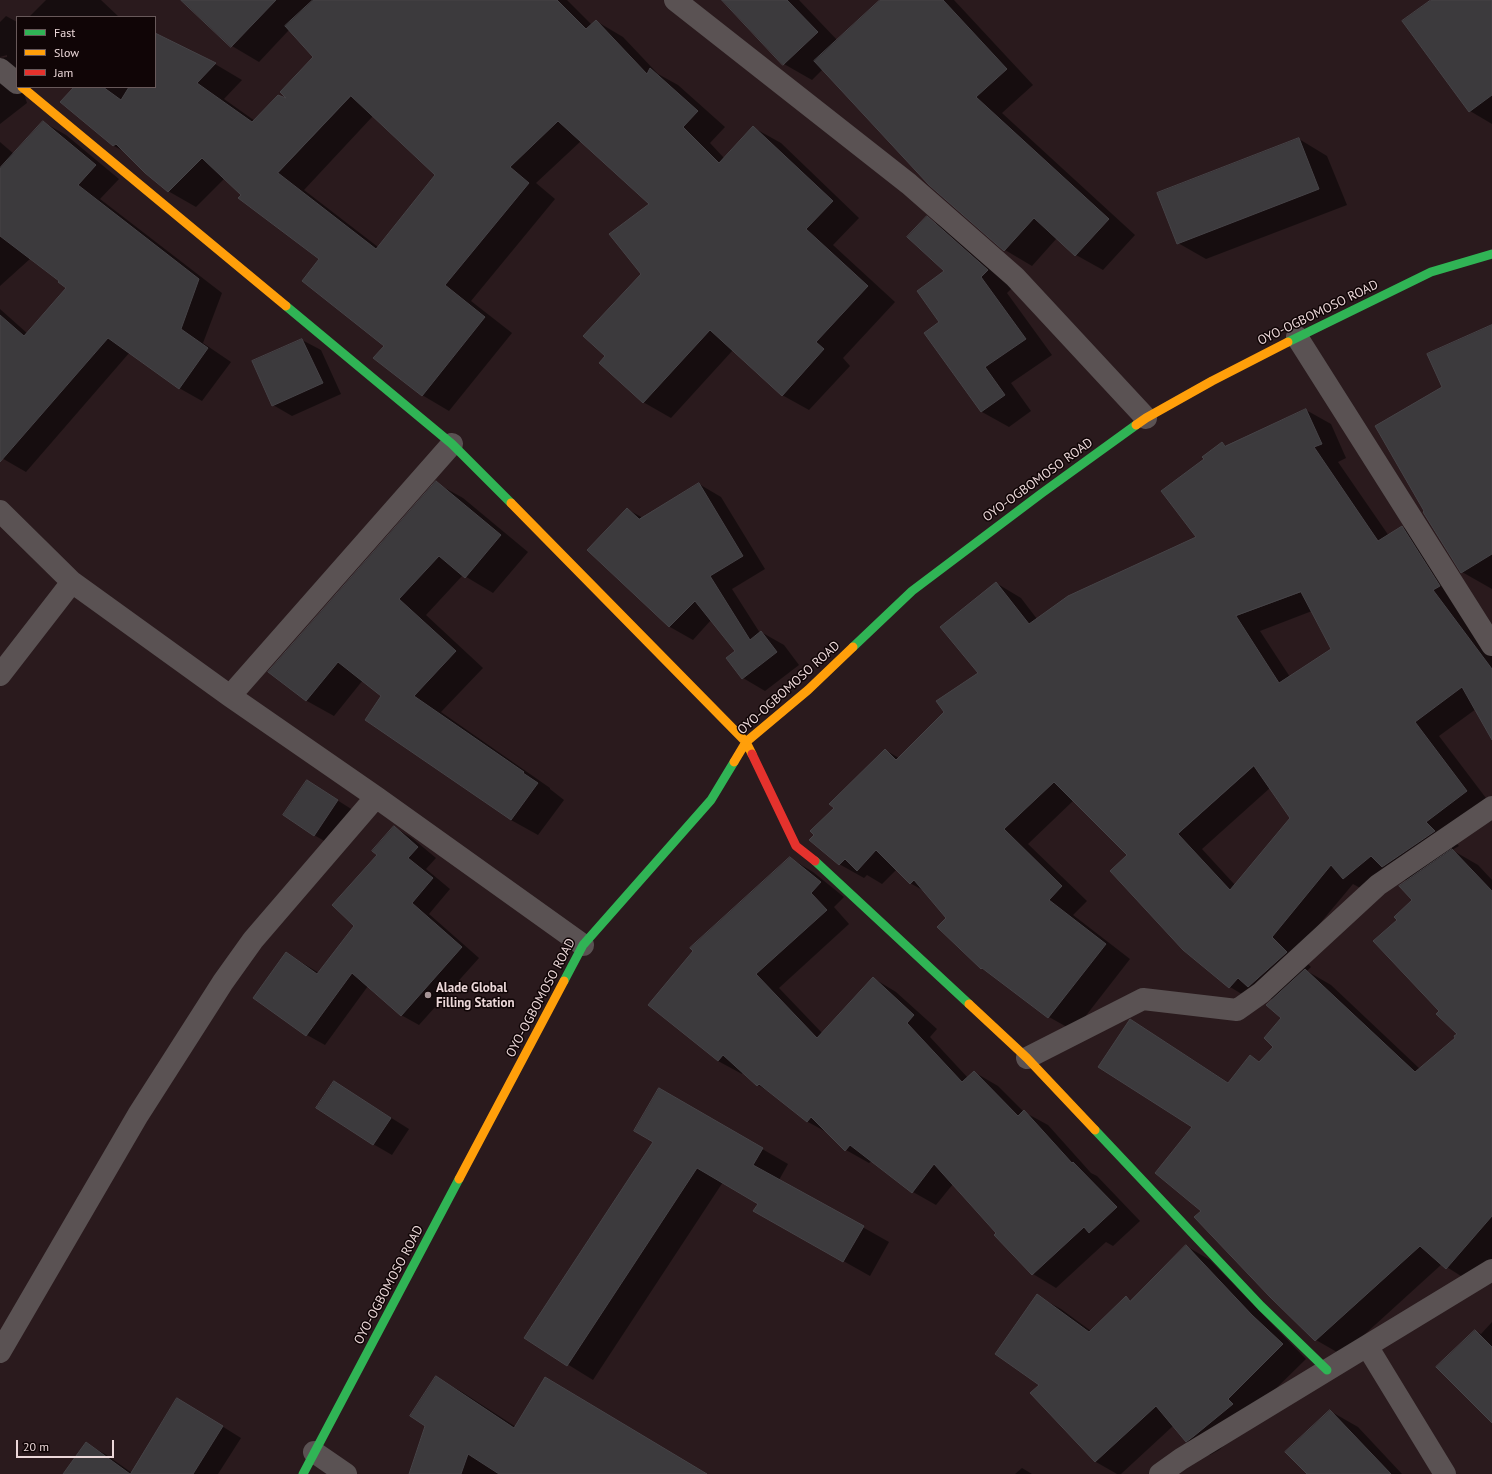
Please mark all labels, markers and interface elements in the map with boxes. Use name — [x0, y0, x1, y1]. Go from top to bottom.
legend — [16, 16, 156, 88]
text: Fast — [54, 25, 75, 40]
text: Slow — [54, 45, 79, 60]
text: Jam — [54, 65, 73, 80]
street label: OYO-OGBOMOSO ROAD — [1255, 277, 1381, 349]
street label: OYO-OGBOMOSO ROAD — [980, 435, 1096, 525]
street label: OYO-OGBOMOSO ROAD — [735, 638, 843, 738]
street label: OYO-OGBOMOSO ROAD — [503, 936, 579, 1060]
place label: Alade Global Filling Station — [436, 980, 515, 1011]
marker: Alade Global Filling Station — [423, 990, 433, 1000]
street label: OYO-OGBOMOSO ROAD — [351, 1223, 427, 1347]
scale bar — [18, 1432, 116, 1458]
text: 20 m — [23, 1439, 49, 1454]

